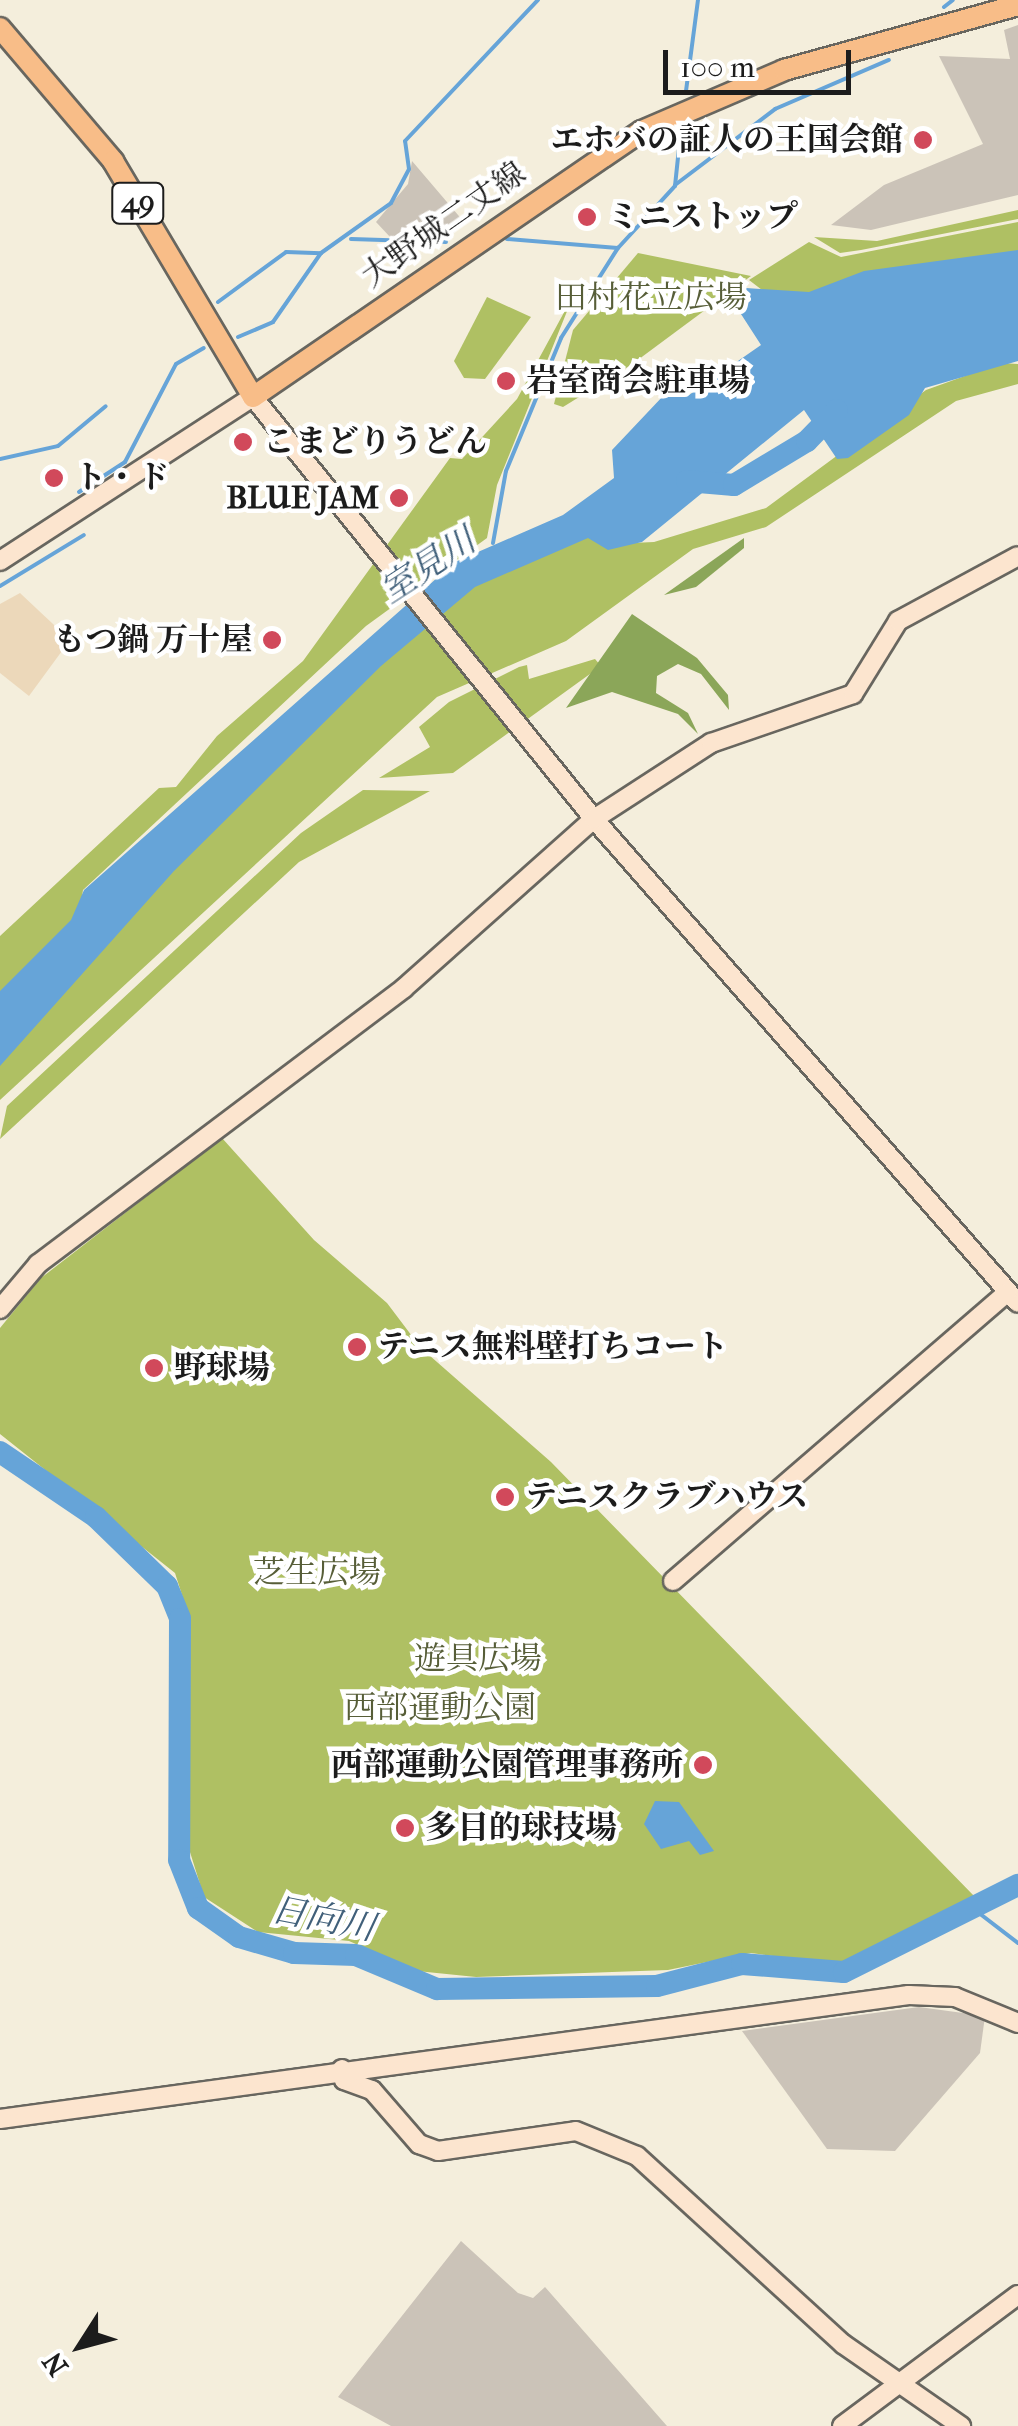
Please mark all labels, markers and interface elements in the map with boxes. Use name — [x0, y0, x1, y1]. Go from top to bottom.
scale bar — [668, 30, 856, 92]
text: 100 m — [680, 50, 755, 85]
place label: エホバの証人の王国会館 — [551, 121, 903, 159]
marker: エホバの証人の王国会館 — [912, 129, 934, 151]
street label: 大野城二丈線 — [354, 154, 534, 296]
road number: 49 — [110, 178, 166, 228]
place label: ミニストップ — [607, 198, 799, 236]
marker: ミニストップ — [576, 206, 598, 228]
park label: 田村花立広場 — [555, 279, 747, 317]
place label: 岩室商会駐車場 — [526, 362, 750, 400]
marker: 岩室商会駐車場 — [495, 370, 517, 392]
place label: こまどりうどん — [263, 423, 487, 461]
marker: こまどりうどん — [232, 431, 254, 453]
place label: ト・ド — [74, 459, 170, 497]
marker: ト・ド — [43, 467, 65, 489]
place label: BLUE JAM — [227, 479, 379, 517]
marker: BLUE JAM — [388, 487, 410, 509]
water label: 室見川 — [373, 520, 483, 612]
place label: もつ鍋 万十屋 — [53, 621, 252, 659]
marker: もつ鍋 万十屋 — [261, 629, 283, 651]
place label: テニス無料壁打ちコート — [377, 1328, 729, 1366]
marker: テニス無料壁打ちコート — [346, 1336, 368, 1358]
place label: 野球場 — [174, 1349, 270, 1387]
marker: 野球場 — [143, 1357, 165, 1379]
place label: テニスクラブハウス — [525, 1478, 813, 1516]
marker: テニスクラブハウス — [494, 1486, 516, 1508]
park label: 芝生広場 — [253, 1554, 381, 1592]
park label: 遊具広場 — [414, 1640, 542, 1678]
park label: 西部運動公園 — [344, 1689, 536, 1727]
place label: 西部運動公園管理事務所 — [331, 1746, 683, 1784]
marker: 西部運動公園管理事務所 — [692, 1754, 714, 1776]
place label: 多目的球技場 — [425, 1809, 617, 1847]
marker: 多目的球技場 — [394, 1817, 416, 1839]
water label: 日向川 — [267, 1888, 379, 1950]
north arrow — [30, 2296, 130, 2396]
text: N — [36, 2346, 75, 2382]

